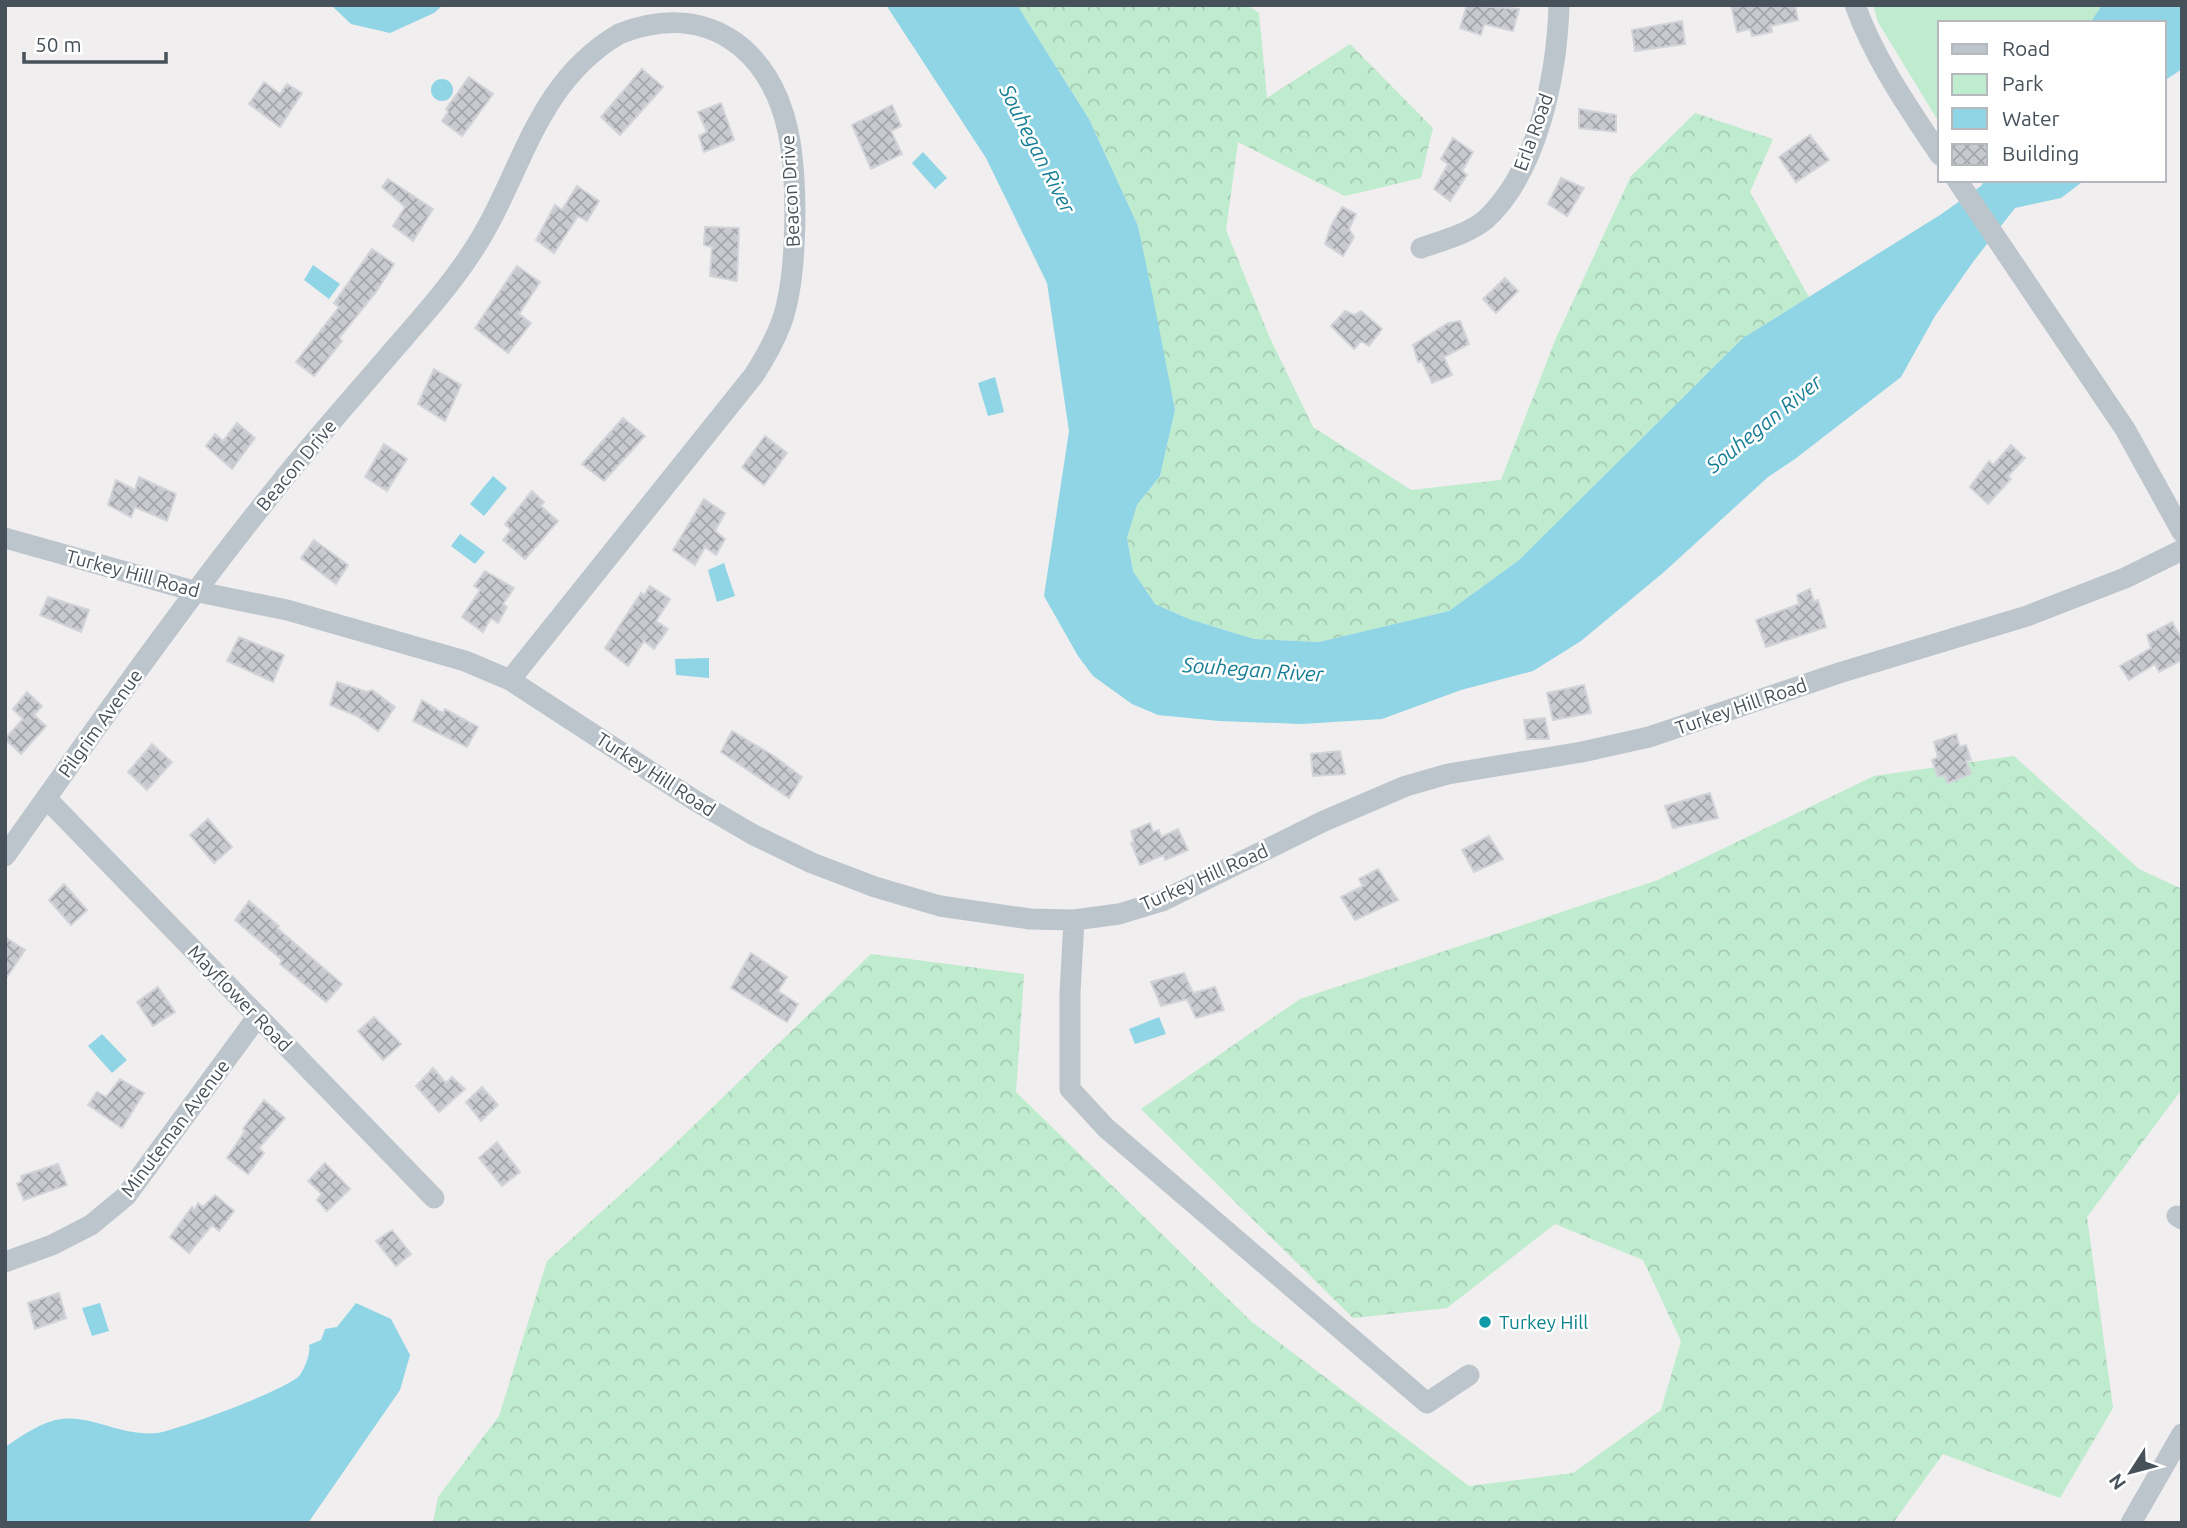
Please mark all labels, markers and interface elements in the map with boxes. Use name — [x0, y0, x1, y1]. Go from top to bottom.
scale bar — [24, 21, 166, 65]
legend — [1938, 21, 2166, 182]
text: 50 m — [35, 32, 82, 56]
text: Road — [2002, 36, 2050, 60]
text: Park — [2002, 71, 2044, 95]
water label: Souhegan River — [995, 79, 1081, 218]
street label: Erla Road — [1509, 90, 1557, 174]
text: Water — [2002, 106, 2060, 130]
street label: Beacon Drive — [776, 134, 804, 248]
text: Building — [2002, 141, 2079, 165]
water label: Souhegan River — [1700, 369, 1827, 478]
street label: Beacon Drive — [251, 415, 341, 515]
street label: Turkey Hill Road — [64, 545, 202, 601]
water label: Souhegan River — [1181, 652, 1325, 686]
street label: Pilgrim Avenue — [53, 665, 147, 781]
street label: Turkey Hill Road — [1672, 673, 1810, 739]
street label: Turkey Hill Road — [592, 727, 720, 821]
street label: Turkey Hill Road — [1137, 839, 1271, 915]
street label: Mayflower Road — [184, 940, 296, 1056]
street label: Minuteman Avenue — [116, 1055, 234, 1201]
place label: Turkey Hill — [1499, 1311, 1588, 1333]
marker: Turkey Hill — [1477, 1314, 1493, 1330]
north arrow — [2096, 1437, 2166, 1507]
text: N — [2104, 1470, 2130, 1494]

